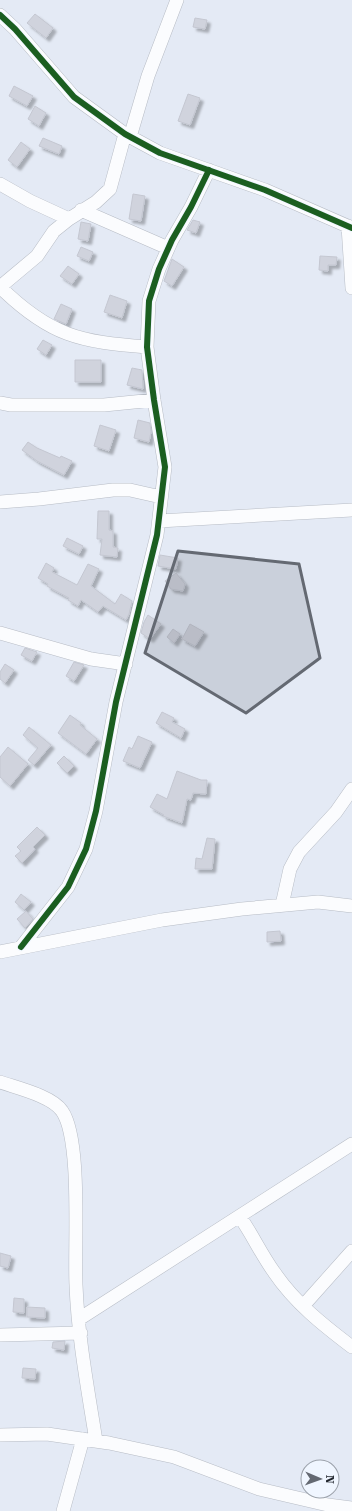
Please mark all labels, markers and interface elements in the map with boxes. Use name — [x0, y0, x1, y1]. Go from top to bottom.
north arrow — [300, 1459, 340, 1499]
text: N — [323, 1475, 336, 1484]

